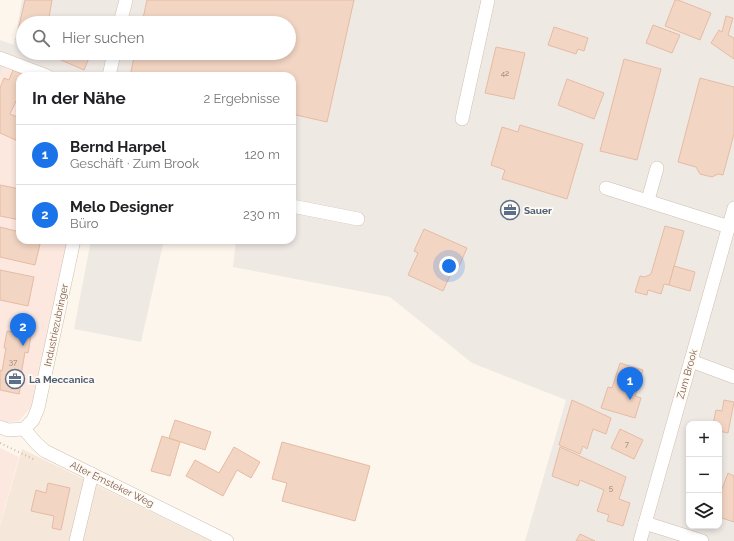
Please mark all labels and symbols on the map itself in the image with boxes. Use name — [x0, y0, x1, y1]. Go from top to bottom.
house number: 42 — [501, 68, 509, 78]
office icon: Sauer — [499, 199, 521, 221]
place label: Sauer — [524, 205, 552, 216]
your location — [439, 256, 459, 276]
street label: Industriezubringer — [42, 282, 70, 367]
pin: 2 — [10, 313, 36, 346]
street label: Zum Brook — [675, 347, 700, 400]
house number: 37 — [9, 357, 18, 367]
pin: 1 — [617, 367, 643, 400]
office icon: La Meccanica — [4, 368, 26, 390]
place label: La Meccanica — [29, 374, 95, 385]
house number: 7 — [625, 439, 630, 449]
street label: Alter Emsteker Weg — [68, 459, 156, 509]
house number: 5 — [609, 483, 614, 493]

